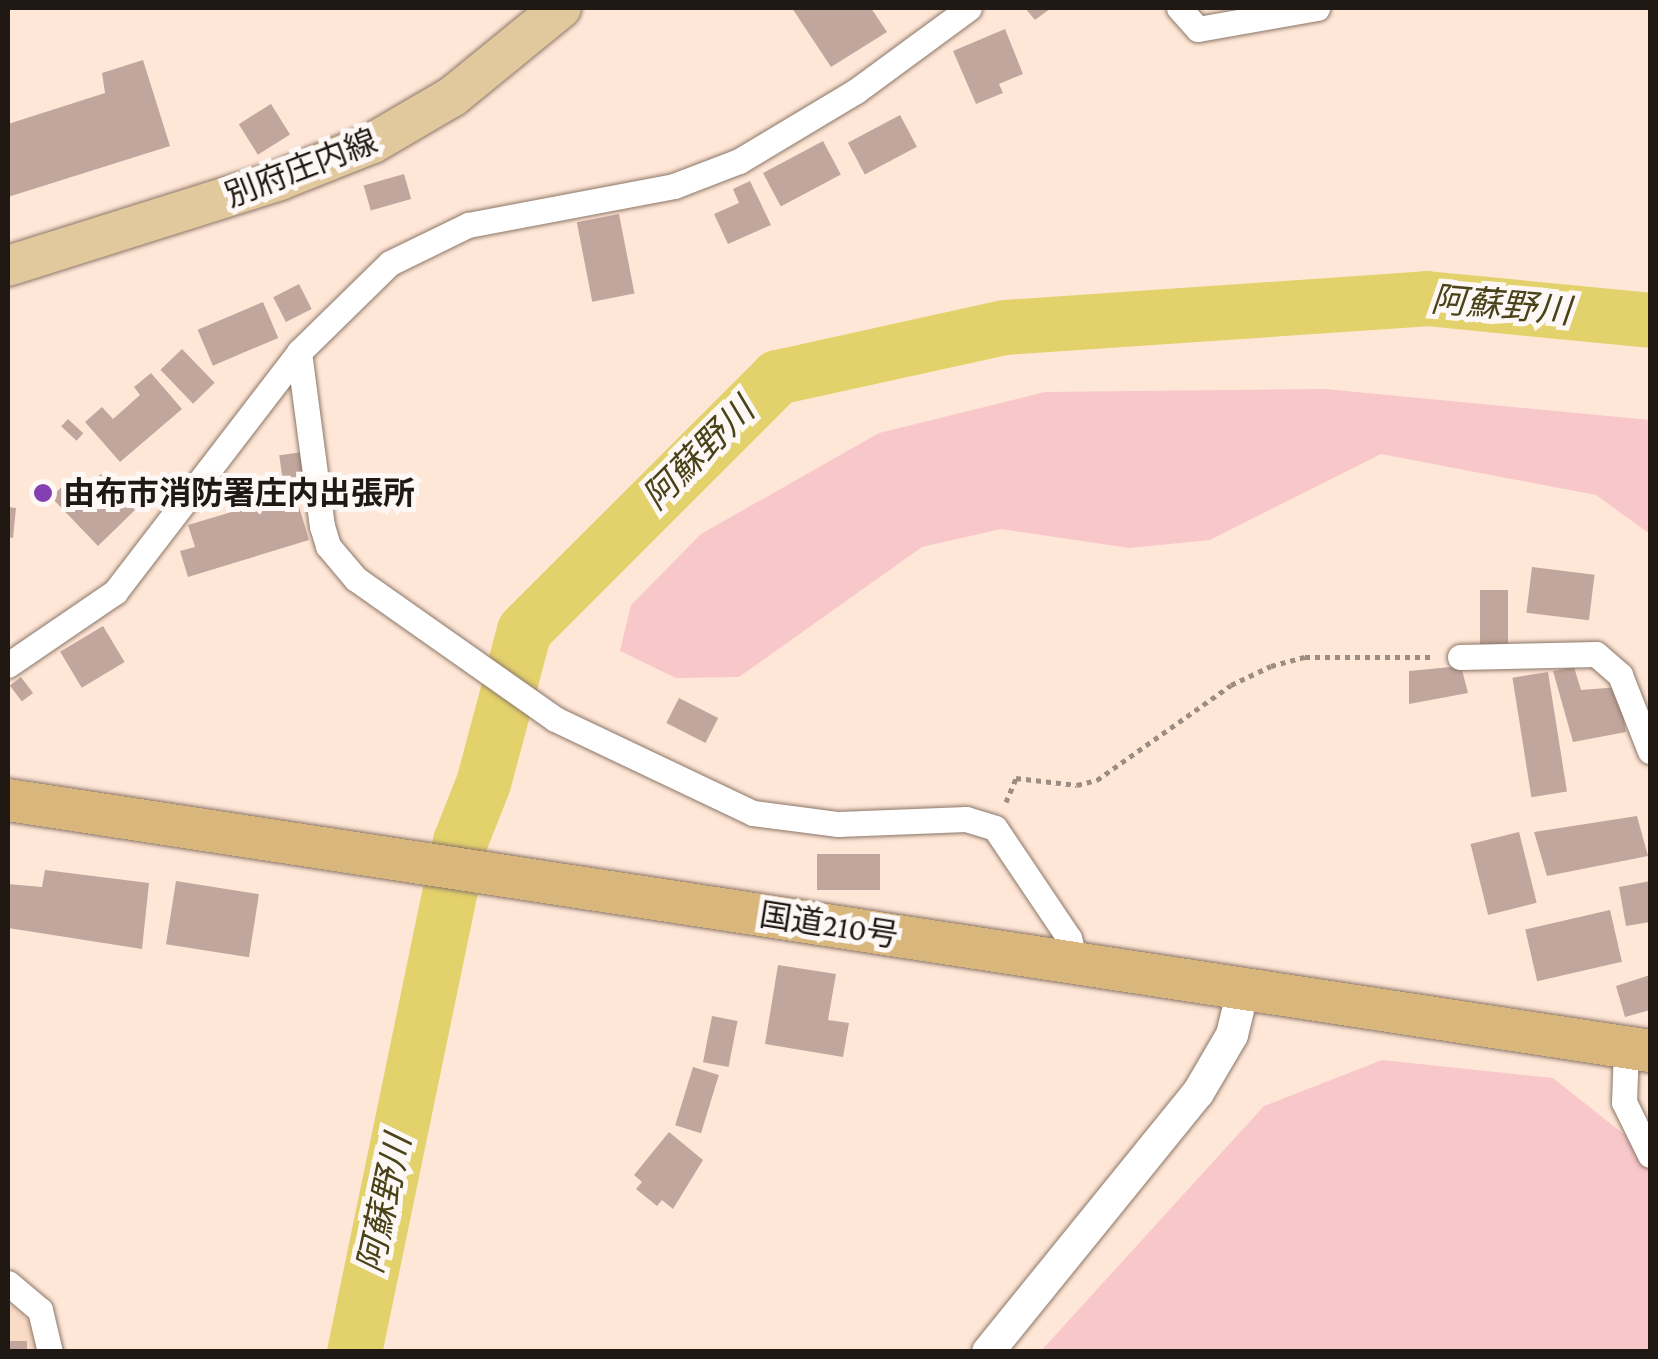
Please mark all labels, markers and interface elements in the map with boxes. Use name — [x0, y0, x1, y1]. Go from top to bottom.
street label: 別府庄内線 — [219, 121, 383, 215]
water label: 阿蘇野川 — [1429, 279, 1573, 333]
water label: 阿蘇野川 — [635, 390, 763, 518]
place label: 由布市消防署庄内出張所 — [63, 474, 415, 512]
marker: 由布市消防署庄内出張所 — [32, 482, 54, 504]
street label: 国道210号 — [757, 895, 901, 955]
water label: 阿蘇野川 — [350, 1131, 420, 1277]

